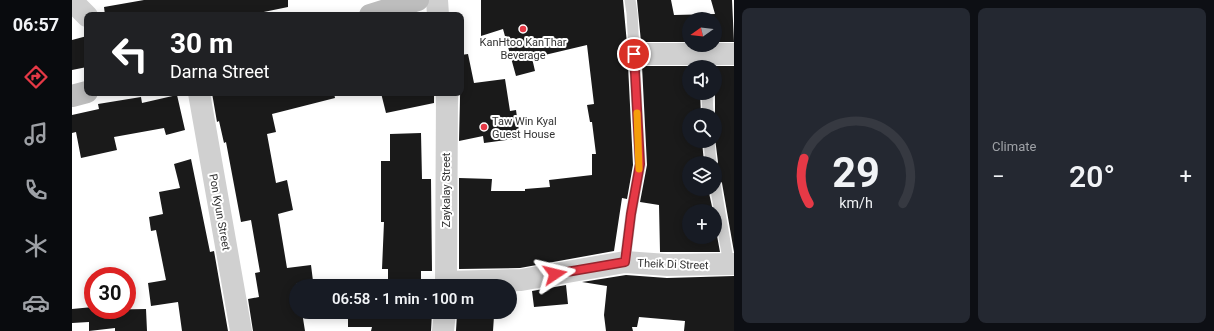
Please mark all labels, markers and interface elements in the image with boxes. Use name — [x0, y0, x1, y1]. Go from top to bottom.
north arrow — [682, 12, 722, 52]
map controls — [682, 12, 722, 244]
text: 06:57 — [13, 14, 59, 35]
marker: KanHtoo KanThar Beverage — [518, 24, 528, 34]
text: 30 m — [170, 27, 233, 60]
icon: left — [104, 28, 156, 80]
place label: KanHtoo KanThar Beverage — [480, 36, 567, 62]
pin — [617, 37, 651, 71]
icon: arrive — [623, 43, 645, 65]
button: sound — [682, 60, 722, 100]
text: Darna Street — [170, 61, 269, 82]
icon: directions — [22, 63, 50, 91]
button: search — [682, 108, 722, 148]
place label: Taw Win Kyal Guest House — [492, 115, 557, 141]
icon: music — [22, 120, 50, 148]
marker: Taw Win Kyal Guest House — [479, 122, 489, 132]
text: Climate — [992, 139, 1036, 154]
text: 29 — [832, 147, 880, 196]
street label: Zaykalay Street — [440, 152, 453, 227]
button: layers — [682, 156, 722, 196]
text: 20° — [1069, 159, 1115, 194]
text: − — [992, 164, 1005, 189]
text: + — [1180, 164, 1192, 189]
street label: Pon Kyun Street — [206, 173, 233, 252]
icon: phone — [22, 176, 50, 204]
text: km/h — [839, 194, 873, 210]
button: + — [682, 204, 722, 244]
icon: climate — [22, 232, 50, 260]
position arrow — [534, 253, 576, 295]
street label: Theik Di Street — [637, 257, 709, 272]
speed limit sign: 30 — [84, 267, 136, 319]
icon: car — [22, 289, 50, 317]
text: 06:58 · 1 min · 100 m — [332, 290, 474, 308]

